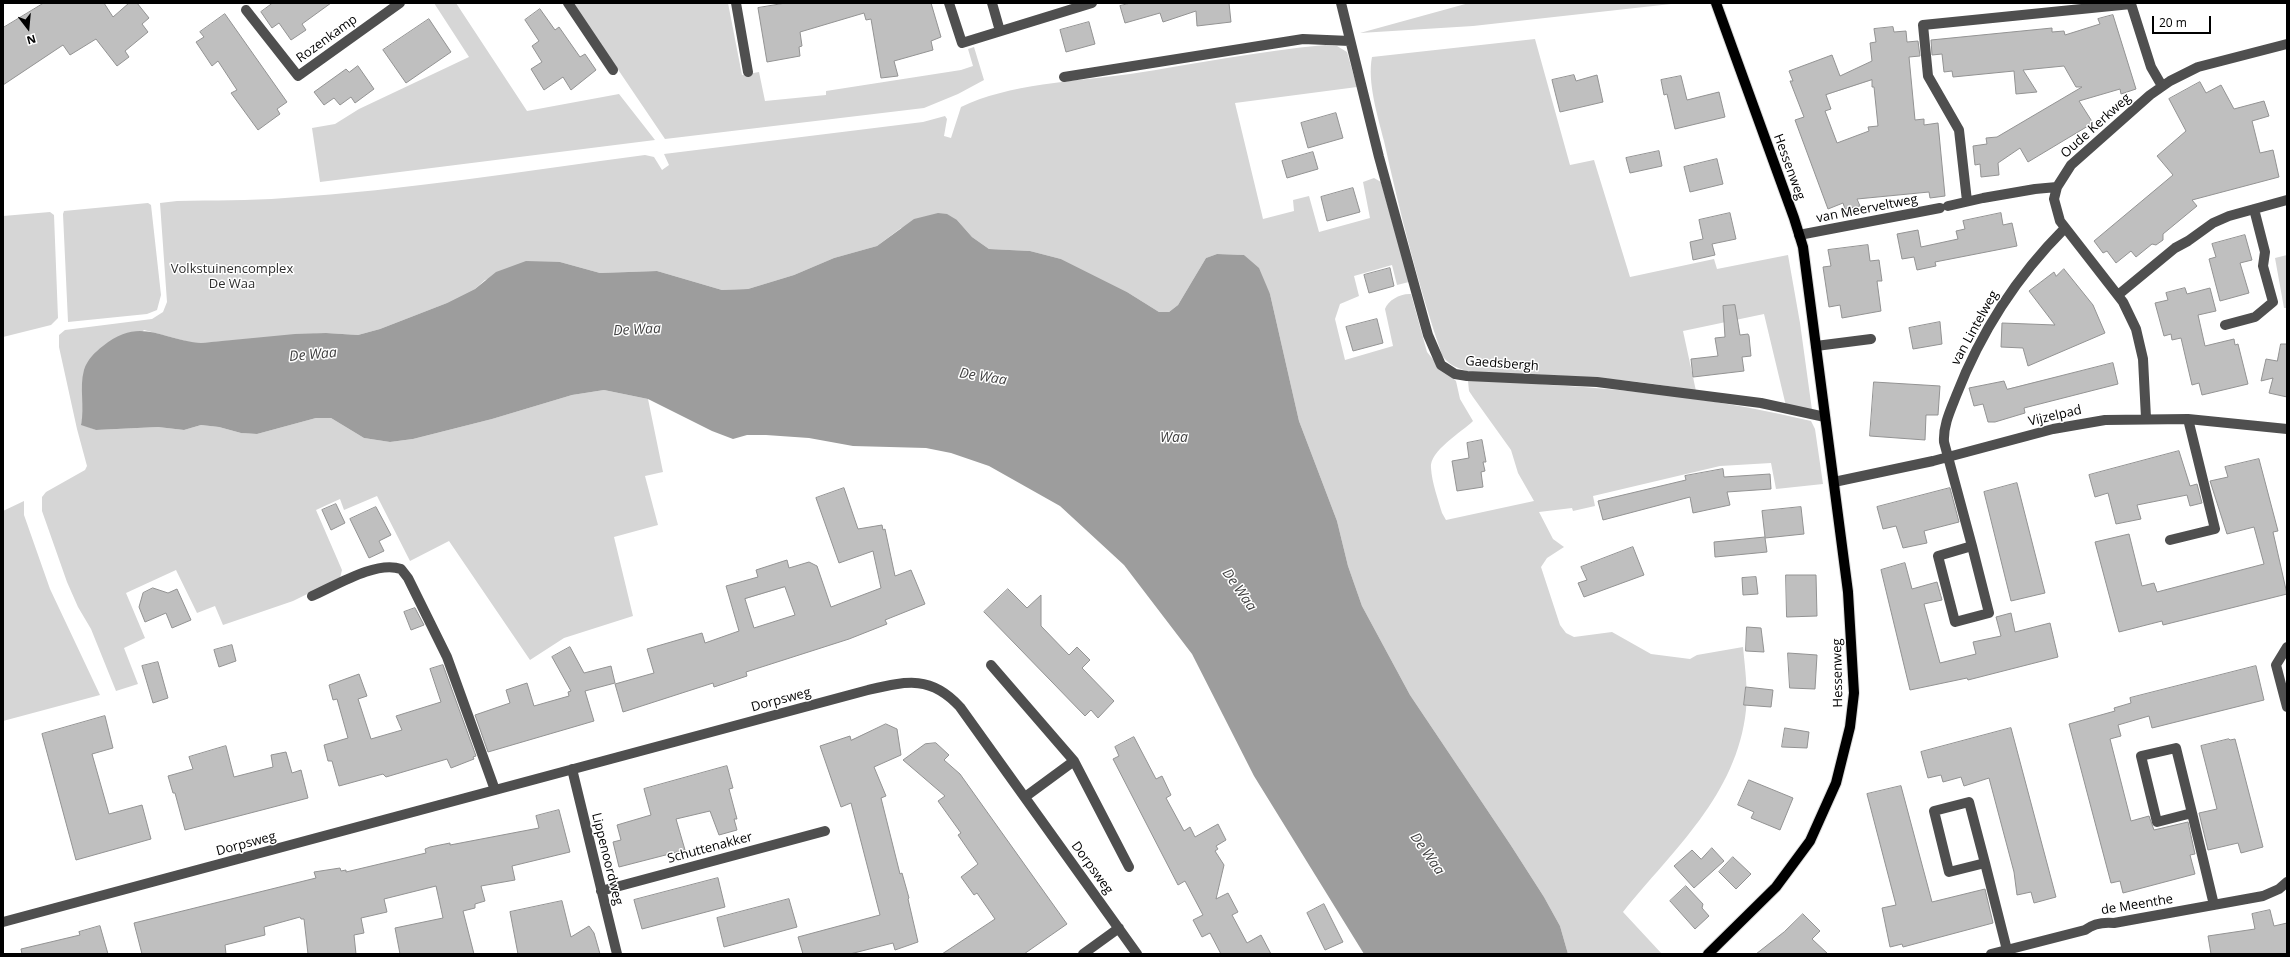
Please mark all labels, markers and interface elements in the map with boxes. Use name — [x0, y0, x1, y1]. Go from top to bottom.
north arrow — [8, 8, 48, 48]
scale bar — [2154, 8, 2213, 34]
street label: Rozenkamp — [294, 12, 360, 66]
text: 20 m — [2159, 14, 2187, 31]
text: N — [25, 32, 38, 48]
street label: Oude Kerkweg — [2058, 91, 2134, 161]
street label: Hessenweg — [1770, 132, 1808, 202]
street label: van Meerveltweg — [1815, 192, 1919, 226]
park label: Volkstuinencomplex De Waa — [171, 261, 293, 292]
street label: van Lintelweg — [1948, 288, 2002, 368]
water label: De Waa — [613, 320, 661, 340]
water label: De Waa — [288, 345, 338, 365]
street label: Gaedsbergh — [1465, 354, 1539, 374]
water label: De Waa — [958, 365, 1008, 389]
street label: Vijzelpad — [2027, 402, 2083, 430]
water label: Waa — [1160, 430, 1188, 446]
water label: De Waa — [1218, 566, 1260, 614]
street label: Hessenweg — [1830, 638, 1846, 708]
street label: Dorpsweg — [749, 685, 813, 715]
street label: Lippenoordweg — [588, 811, 626, 907]
street label: Dorpsweg — [214, 829, 278, 859]
street label: Schuttenakker — [666, 829, 754, 867]
water label: De Waa — [1406, 830, 1448, 878]
street label: Dorpsweg — [1068, 839, 1116, 897]
street label: de Meenthe — [2100, 892, 2174, 918]

